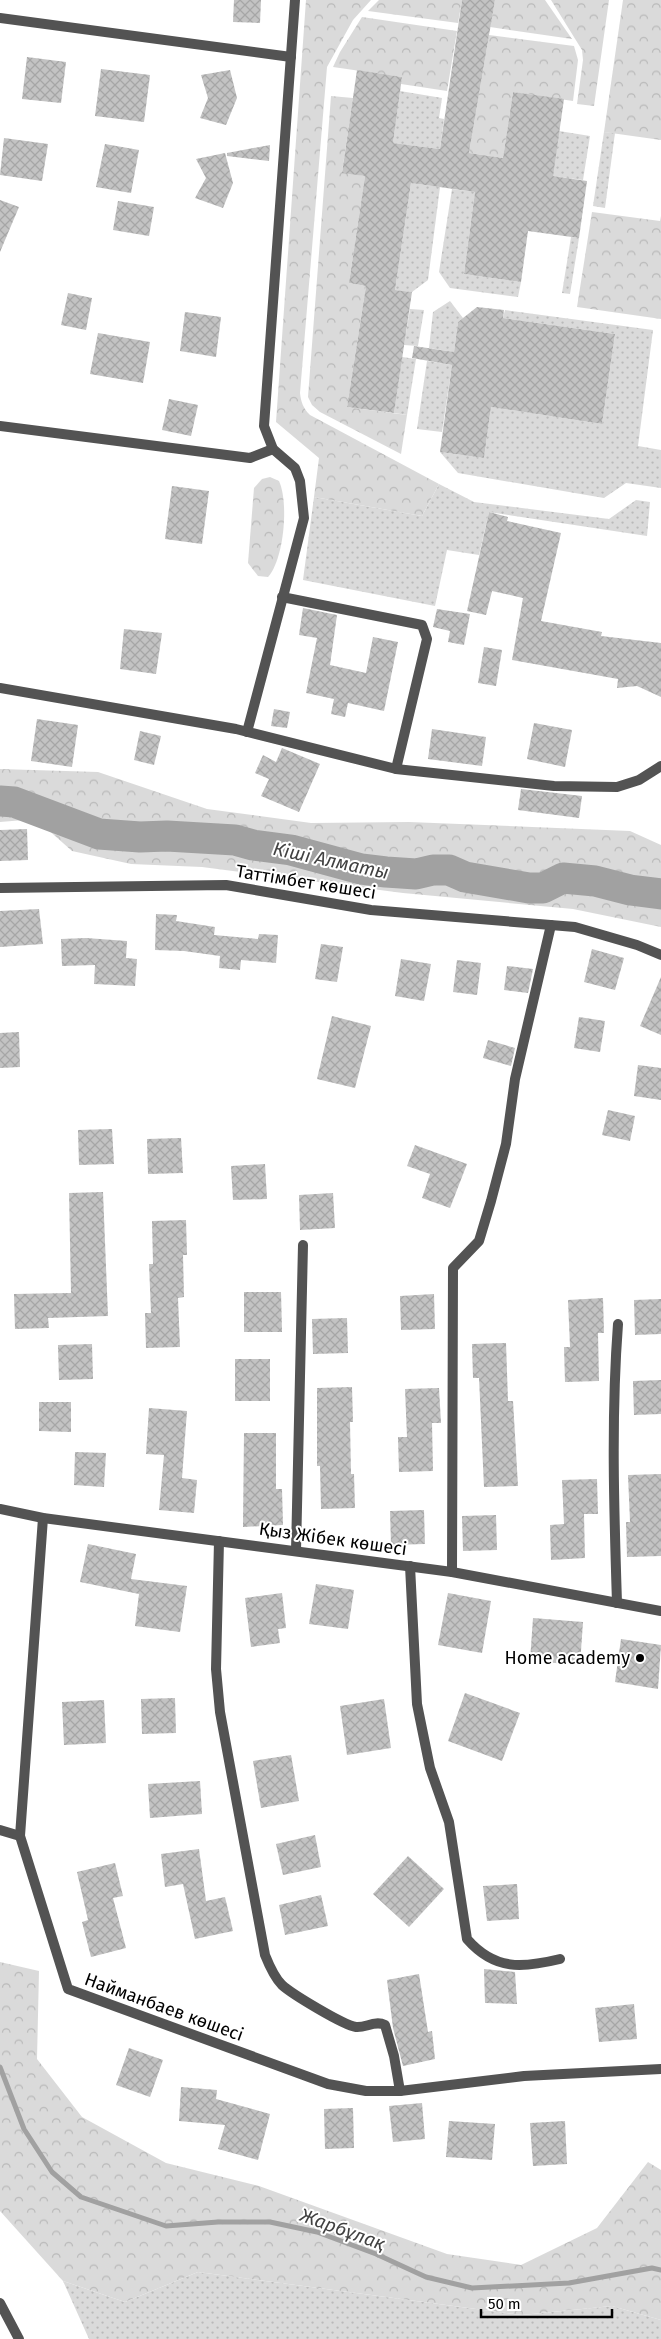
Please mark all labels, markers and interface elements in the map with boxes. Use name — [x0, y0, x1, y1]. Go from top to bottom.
water label: Кіші Алматы — [271, 837, 391, 884]
street label: Таттімбет көшесі — [234, 860, 378, 904]
street label: Қыз Жібек көшесі — [258, 1518, 408, 1560]
place label: Home academy — [505, 1647, 630, 1669]
marker: Home academy — [634, 1652, 646, 1664]
street label: Найманбаев көшесі — [81, 1968, 247, 2046]
water label: Жарбұлақ — [296, 2203, 389, 2256]
scale bar — [481, 2286, 612, 2318]
text: 50 m — [488, 2295, 521, 2313]

